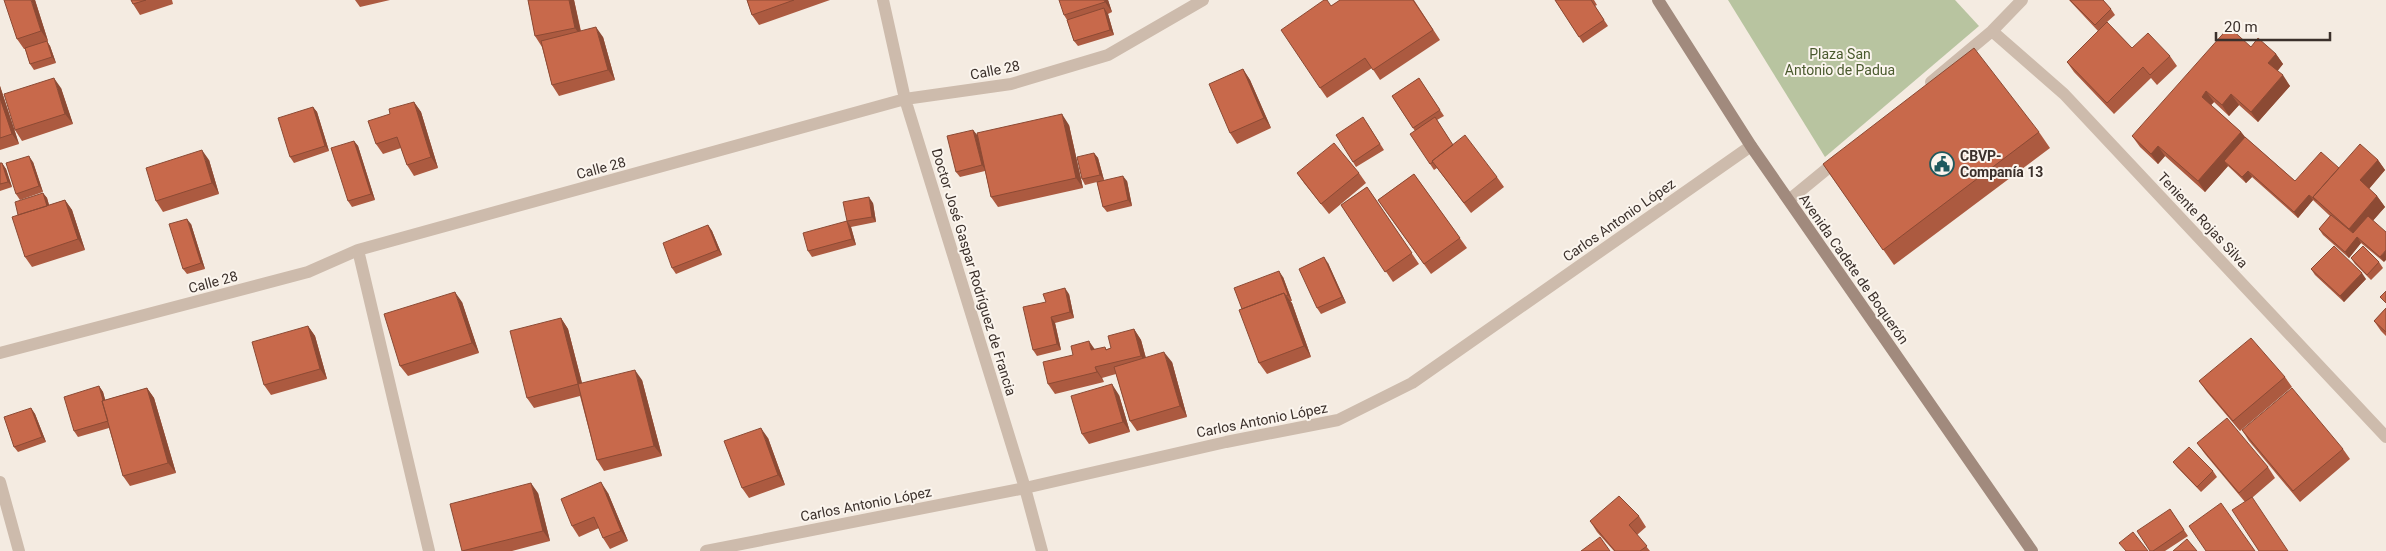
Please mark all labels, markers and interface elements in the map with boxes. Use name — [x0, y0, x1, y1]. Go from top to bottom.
scale bar — [2216, 10, 2330, 42]
text: 20 m — [2224, 18, 2258, 36]
park label: Plaza San Antonio de Padua — [1785, 46, 1895, 78]
street label: Calle 28 — [969, 57, 1021, 83]
street label: Doctor José Gaspar Rodríguez de Francia — [929, 146, 1019, 398]
place label: CBVP- Companía 13 — [1960, 148, 2043, 180]
public building icon: CBVP- Companía 13 — [1929, 151, 1955, 177]
street label: Calle 28 — [575, 154, 627, 182]
street label: Teniente Rojas Silva — [2155, 169, 2251, 271]
street label: Carlos Antonio López — [1560, 175, 1678, 265]
street label: Avenida Cadete de Boquerón — [1796, 191, 1912, 347]
street label: Calle 28 — [187, 268, 239, 296]
street label: Carlos Antonio López — [1195, 399, 1329, 441]
street label: Carlos Antonio López — [799, 483, 933, 525]

